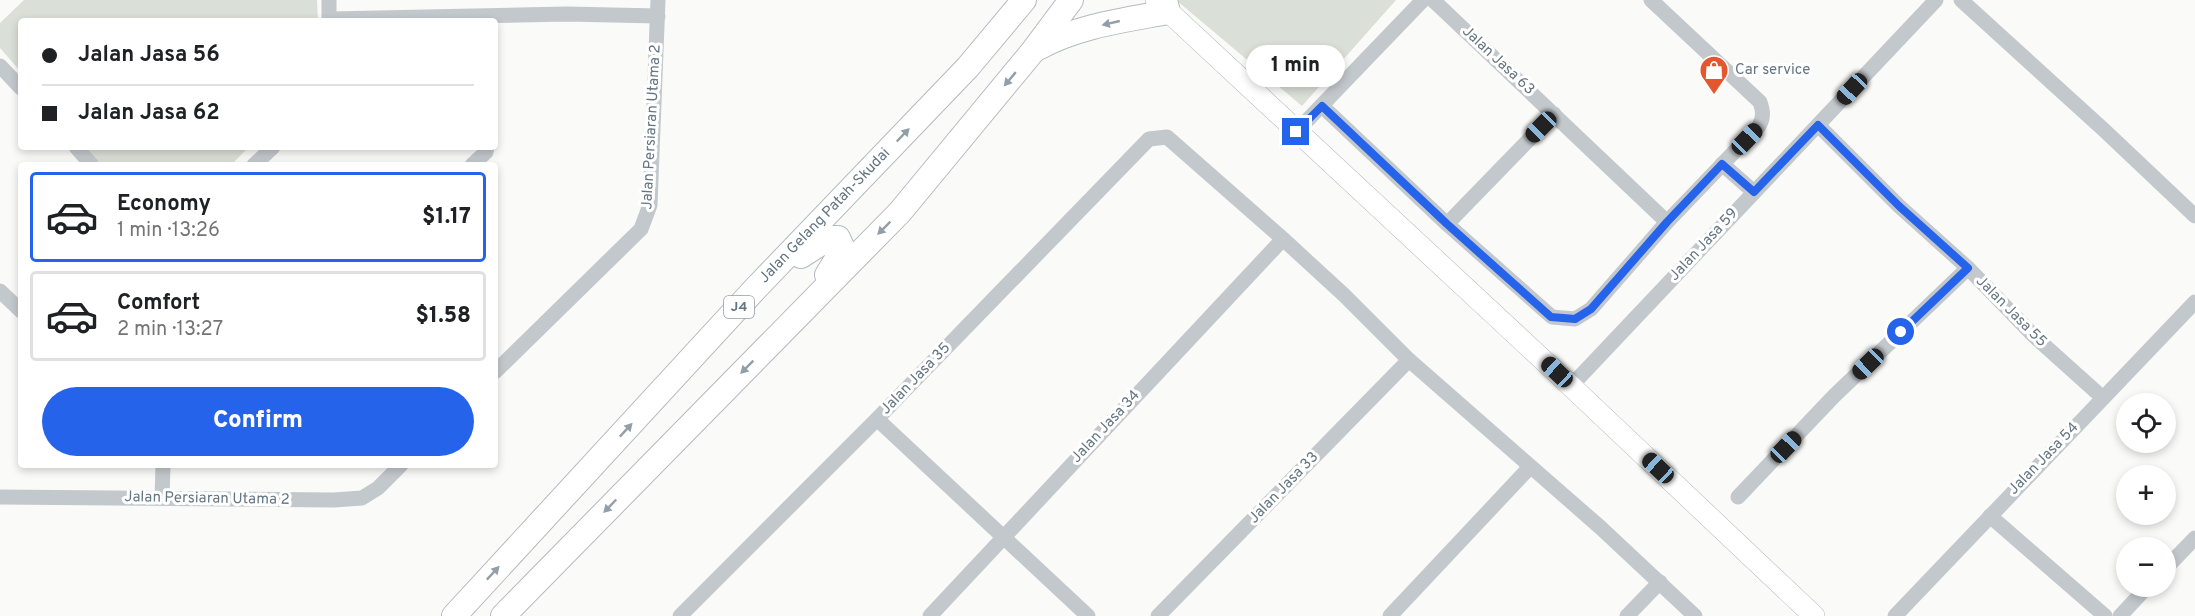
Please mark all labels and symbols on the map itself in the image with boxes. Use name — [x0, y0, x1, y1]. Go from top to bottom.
one-way arrow — [1102, 19, 1120, 29]
street label: Jalan Jasa 63 — [1458, 23, 1538, 99]
street label: Jalan Persiaran Utama 2 — [638, 44, 666, 210]
callout: 1 min — [1246, 45, 1346, 87]
shop icon: Car service — [1698, 54, 1730, 96]
place label: Car service — [1735, 61, 1810, 80]
car — [1833, 70, 1871, 108]
one-way arrow — [1003, 71, 1016, 87]
car — [1522, 108, 1560, 146]
route end — [1282, 118, 1309, 145]
car — [1728, 120, 1766, 158]
one-way arrow — [896, 127, 910, 142]
street label: Jalan Gelang Patah-Skudai — [755, 144, 895, 288]
street label: Jalan Jasa 59 — [1665, 205, 1743, 285]
one-way arrow — [877, 221, 891, 235]
street label: Jalan Jasa 55 — [1971, 272, 2051, 352]
road number: J4 — [724, 296, 754, 318]
route start — [1887, 318, 1914, 345]
street label: Jalan Jasa 35 — [877, 339, 955, 419]
car — [1849, 345, 1887, 383]
car — [1538, 353, 1576, 391]
one-way arrow — [740, 359, 754, 373]
street label: Jalan Jasa 34 — [1067, 387, 1145, 467]
street label: Jalan Jasa 54 — [2005, 419, 2083, 499]
one-way arrow — [618, 423, 632, 437]
car — [1767, 428, 1805, 466]
street label: Jalan Jasa 33 — [1245, 448, 1323, 528]
car — [1639, 449, 1677, 487]
street label: Jalan Persiaran Utama 2 — [124, 488, 290, 510]
one-way arrow — [604, 499, 618, 513]
one-way arrow — [486, 566, 499, 581]

